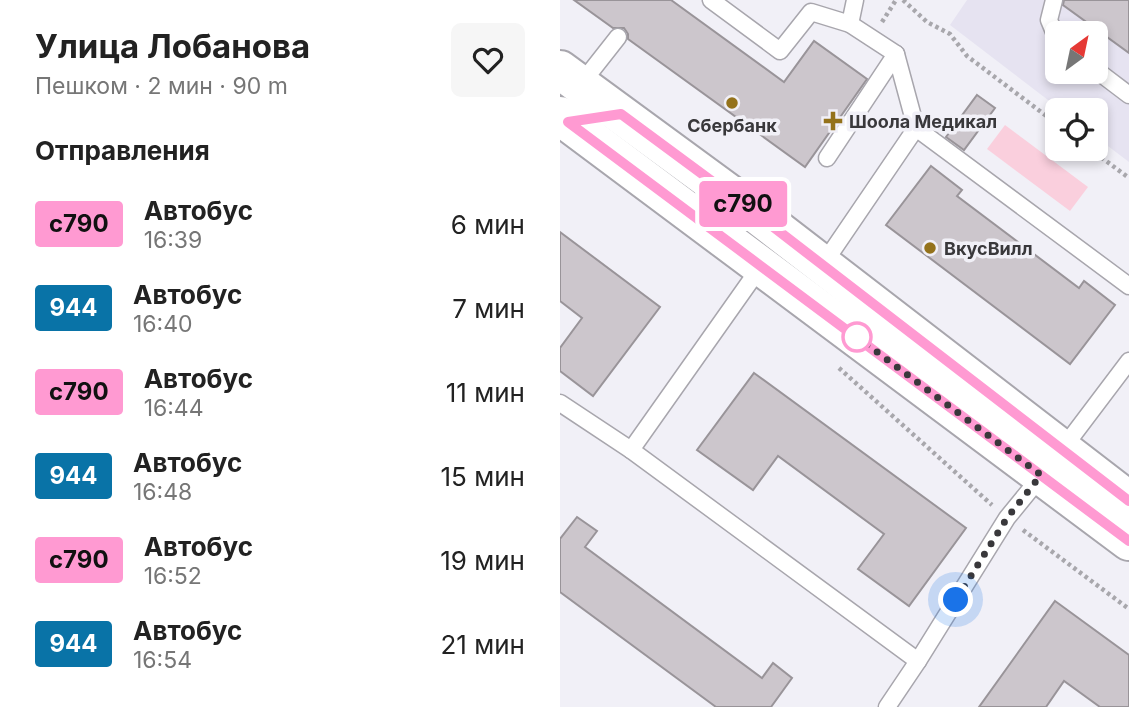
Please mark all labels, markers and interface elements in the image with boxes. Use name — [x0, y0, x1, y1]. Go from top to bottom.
north arrow — [1045, 21, 1108, 84]
map controls — [1045, 21, 1108, 161]
button: heart — [451, 23, 525, 97]
text: Улица Лобанова — [35, 26, 310, 66]
text: Пешком · 2 мин · 90 m — [35, 72, 288, 100]
marker: Сбербанк — [724, 95, 740, 111]
button: locate — [1045, 98, 1108, 161]
marker: Шоола Медикал — [823, 111, 843, 131]
place label: Шоола Медикал — [849, 111, 997, 132]
place label: Сбербанк — [687, 115, 777, 136]
text: Отправления — [35, 135, 210, 166]
line badge: с790 — [694, 181, 792, 227]
text: с790 — [713, 189, 773, 218]
text: Автобус — [144, 195, 253, 226]
text: с790 — [49, 209, 109, 238]
text: 6 мин — [451, 209, 525, 240]
text: 16:39 — [144, 226, 202, 254]
place label: ВкусВилл — [944, 238, 1033, 259]
marker: ВкусВилл — [922, 240, 938, 256]
text: Автобус — [133, 279, 242, 310]
text: 944 — [49, 293, 98, 322]
text: 7 мин — [452, 293, 525, 324]
text: 16:40 — [133, 310, 193, 338]
unlabelled marker — [842, 322, 872, 352]
text: Автобус — [144, 363, 253, 394]
text: с790 — [49, 377, 109, 406]
text: 11 мин — [446, 377, 525, 408]
text: 16:44 — [144, 394, 204, 422]
text: Автобус — [133, 447, 242, 478]
text: 944 — [49, 461, 98, 490]
text: 15 мин — [441, 461, 525, 492]
text: 16:48 — [133, 478, 192, 506]
text: Автобус — [144, 531, 253, 562]
text: с790 — [49, 545, 109, 574]
text: 19 мин — [440, 545, 525, 576]
text: 16:52 — [144, 562, 202, 590]
your location — [938, 582, 973, 617]
text: Автобус — [133, 615, 242, 646]
text: 944 — [49, 629, 98, 658]
text: 21 мин — [440, 629, 525, 660]
text: 16:54 — [133, 646, 192, 674]

